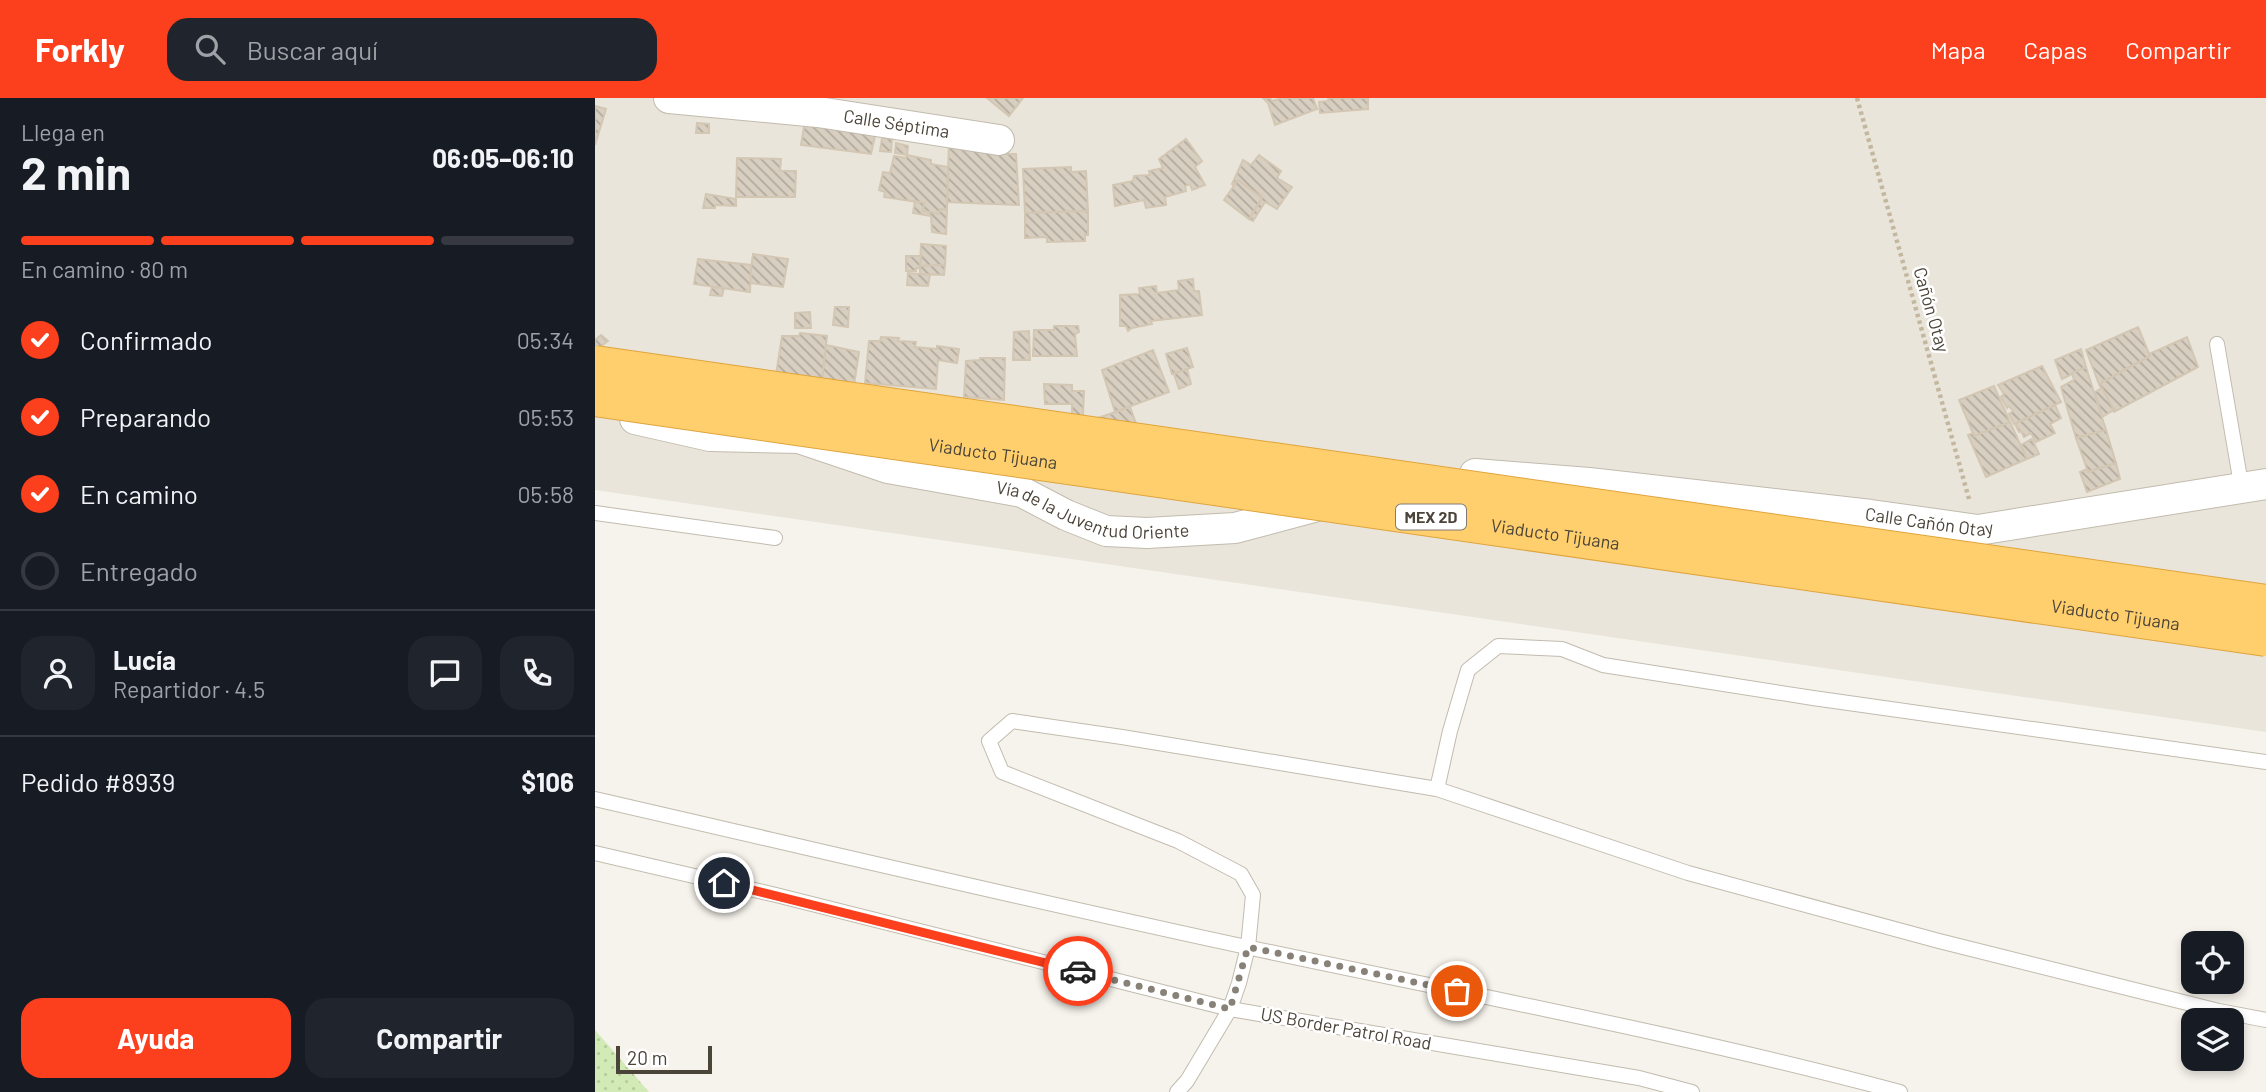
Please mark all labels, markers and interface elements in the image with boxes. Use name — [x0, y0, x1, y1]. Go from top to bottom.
search box — [167, 18, 657, 81]
text: Forkly — [35, 29, 125, 69]
icon: search — [191, 30, 229, 68]
text: Buscar aquí — [247, 34, 378, 65]
text: Mapa — [1931, 35, 1986, 64]
text: Capas — [2024, 35, 2087, 64]
text: Compartir — [2125, 35, 2231, 64]
street label: Calle Séptima — [842, 104, 951, 142]
text: Llega en — [21, 118, 105, 146]
text: 06:05–06:10 — [432, 142, 574, 173]
text: 2 min — [21, 144, 131, 199]
text: En camino · 80 m — [21, 255, 188, 283]
street label: Cañón Otay — [1909, 264, 1955, 355]
icon: check — [21, 321, 59, 359]
text: Confirmado — [80, 324, 212, 355]
text: 05:34 — [517, 326, 574, 354]
icon: check — [21, 398, 59, 436]
text: Preparando — [80, 401, 211, 432]
text: 05:53 — [518, 403, 574, 431]
street label: Viaducto Tijuana — [927, 433, 1059, 473]
icon: check — [21, 475, 59, 513]
street label: Vía de la Juventud Oriente — [995, 476, 1190, 543]
text: En camino — [80, 478, 198, 509]
text: 05:58 — [518, 480, 574, 508]
street label: Calle Cañón Otay — [1864, 502, 1995, 540]
road number: MEX 2D — [1396, 504, 1466, 530]
street label: Viaducto Tijuana — [1489, 514, 1621, 554]
text: Entregado — [80, 555, 198, 586]
street label: Viaducto Tijuana — [2050, 594, 2181, 635]
button: person — [21, 636, 95, 710]
button: chat — [408, 636, 482, 710]
button: phone — [500, 636, 574, 710]
text: Lucía — [113, 644, 176, 675]
text: Repartidor · 4.5 — [113, 675, 265, 703]
text: Pedido #8939 — [21, 766, 175, 797]
text: $106 — [521, 766, 574, 797]
pin — [694, 853, 754, 913]
icon: home — [705, 864, 743, 902]
map controls — [2181, 931, 2244, 1071]
button: locate — [2181, 931, 2244, 994]
courier — [1043, 936, 1113, 1006]
icon: car — [1059, 952, 1097, 990]
pin — [1427, 961, 1487, 1021]
icon: bag — [1438, 972, 1476, 1010]
button: Ayuda — [21, 998, 291, 1078]
button: Compartir — [305, 998, 574, 1078]
street label: US Border Patrol Road — [1259, 1002, 1433, 1054]
button: layers — [2181, 1008, 2244, 1071]
scale bar — [616, 1043, 712, 1075]
text: 20 m — [627, 1046, 667, 1069]

